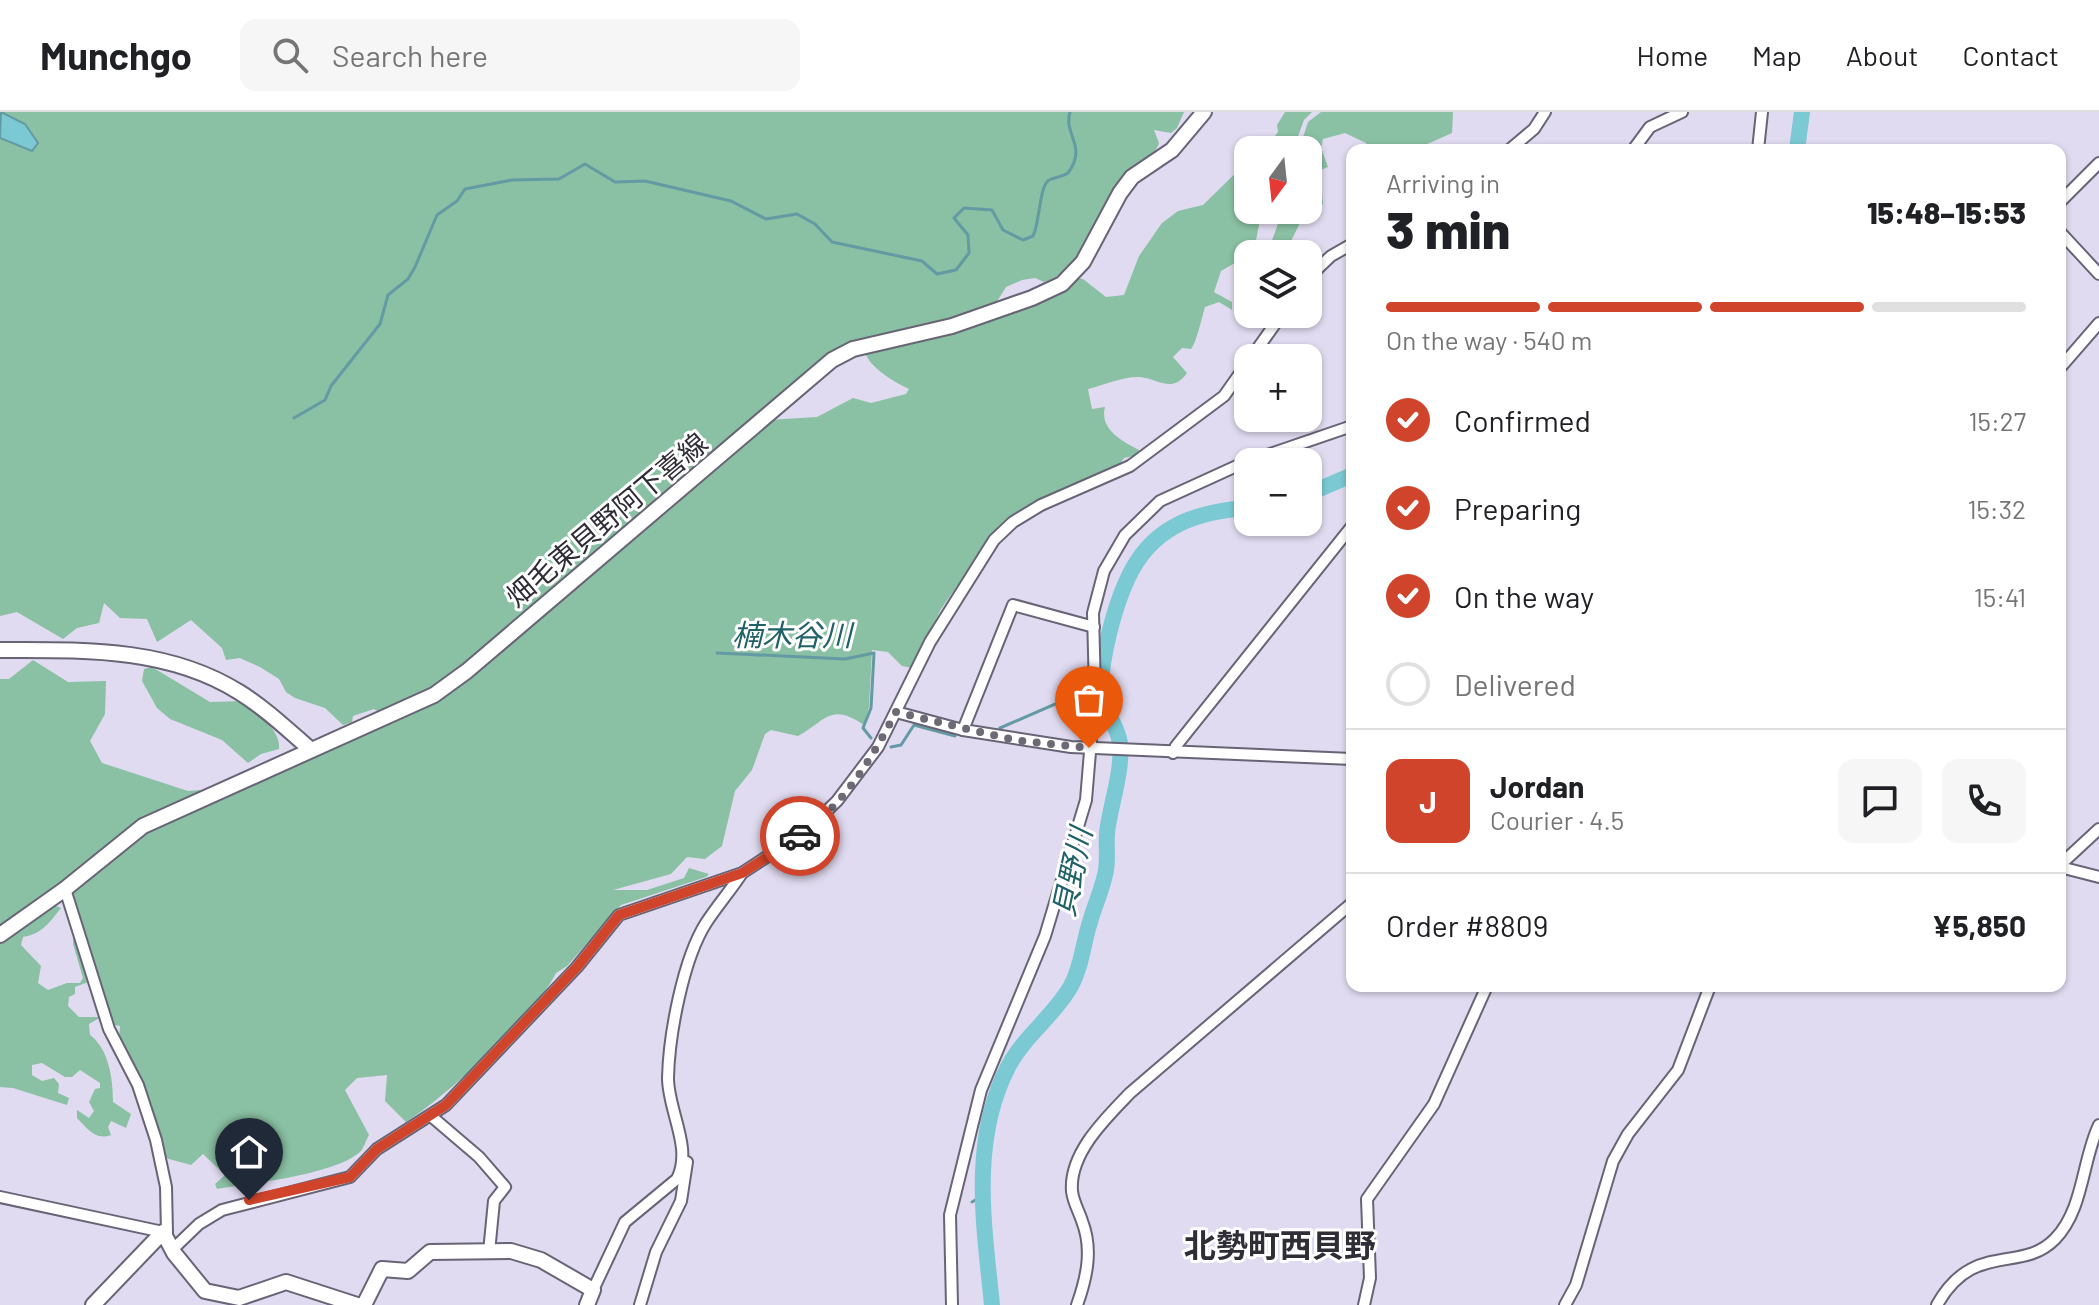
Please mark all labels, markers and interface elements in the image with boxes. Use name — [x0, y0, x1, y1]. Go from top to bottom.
search box — [240, 19, 800, 91]
text: Munchgo — [40, 32, 192, 78]
icon: search — [268, 33, 312, 77]
text: Search here — [332, 37, 488, 73]
text: Home — [1637, 38, 1708, 72]
text: Map — [1752, 38, 1802, 72]
text: About — [1846, 38, 1918, 72]
text: Contact — [1962, 38, 2059, 72]
north arrow — [1234, 136, 1322, 224]
map controls — [1234, 136, 1322, 536]
text: Arriving in — [1386, 167, 1500, 198]
text: 15:48–15:53 — [1867, 194, 2026, 230]
text: 3 min — [1386, 197, 1510, 259]
button: layers — [1234, 240, 1322, 328]
text: On the way · 540 m — [1386, 324, 1592, 355]
button: + — [1234, 344, 1322, 432]
icon: check — [1386, 398, 1430, 442]
text: Confirmed — [1454, 402, 1591, 438]
text: 15:27 — [1968, 405, 2026, 436]
street label: 畑毛東貝野阿下喜線 — [499, 425, 713, 613]
button: − — [1234, 448, 1322, 536]
icon: check — [1386, 486, 1430, 530]
text: Preparing — [1454, 490, 1581, 526]
text: 15:32 — [1967, 493, 2026, 524]
icon: check — [1386, 574, 1430, 618]
text: On the way — [1454, 578, 1594, 614]
text: 15:41 — [1974, 581, 2026, 612]
water label: 楠木谷川 — [732, 616, 855, 652]
pin — [1055, 666, 1123, 748]
text: Delivered — [1454, 666, 1576, 702]
icon: bag — [1067, 678, 1111, 722]
button: chat — [1838, 759, 1922, 843]
button: phone — [1942, 759, 2026, 843]
text: Jordan — [1490, 768, 1585, 804]
text: J — [1419, 783, 1437, 819]
courier — [760, 796, 840, 876]
text: Courier · 4.5 — [1490, 804, 1624, 835]
icon: car — [778, 814, 822, 858]
water label: 貝野川 — [1044, 821, 1099, 920]
text: Order #8809 — [1386, 907, 1548, 943]
text: ¥5,850 — [1932, 907, 2026, 943]
pin — [215, 1118, 283, 1200]
icon: home — [227, 1130, 271, 1174]
district label: 北勢町西貝野 — [1184, 1225, 1376, 1263]

